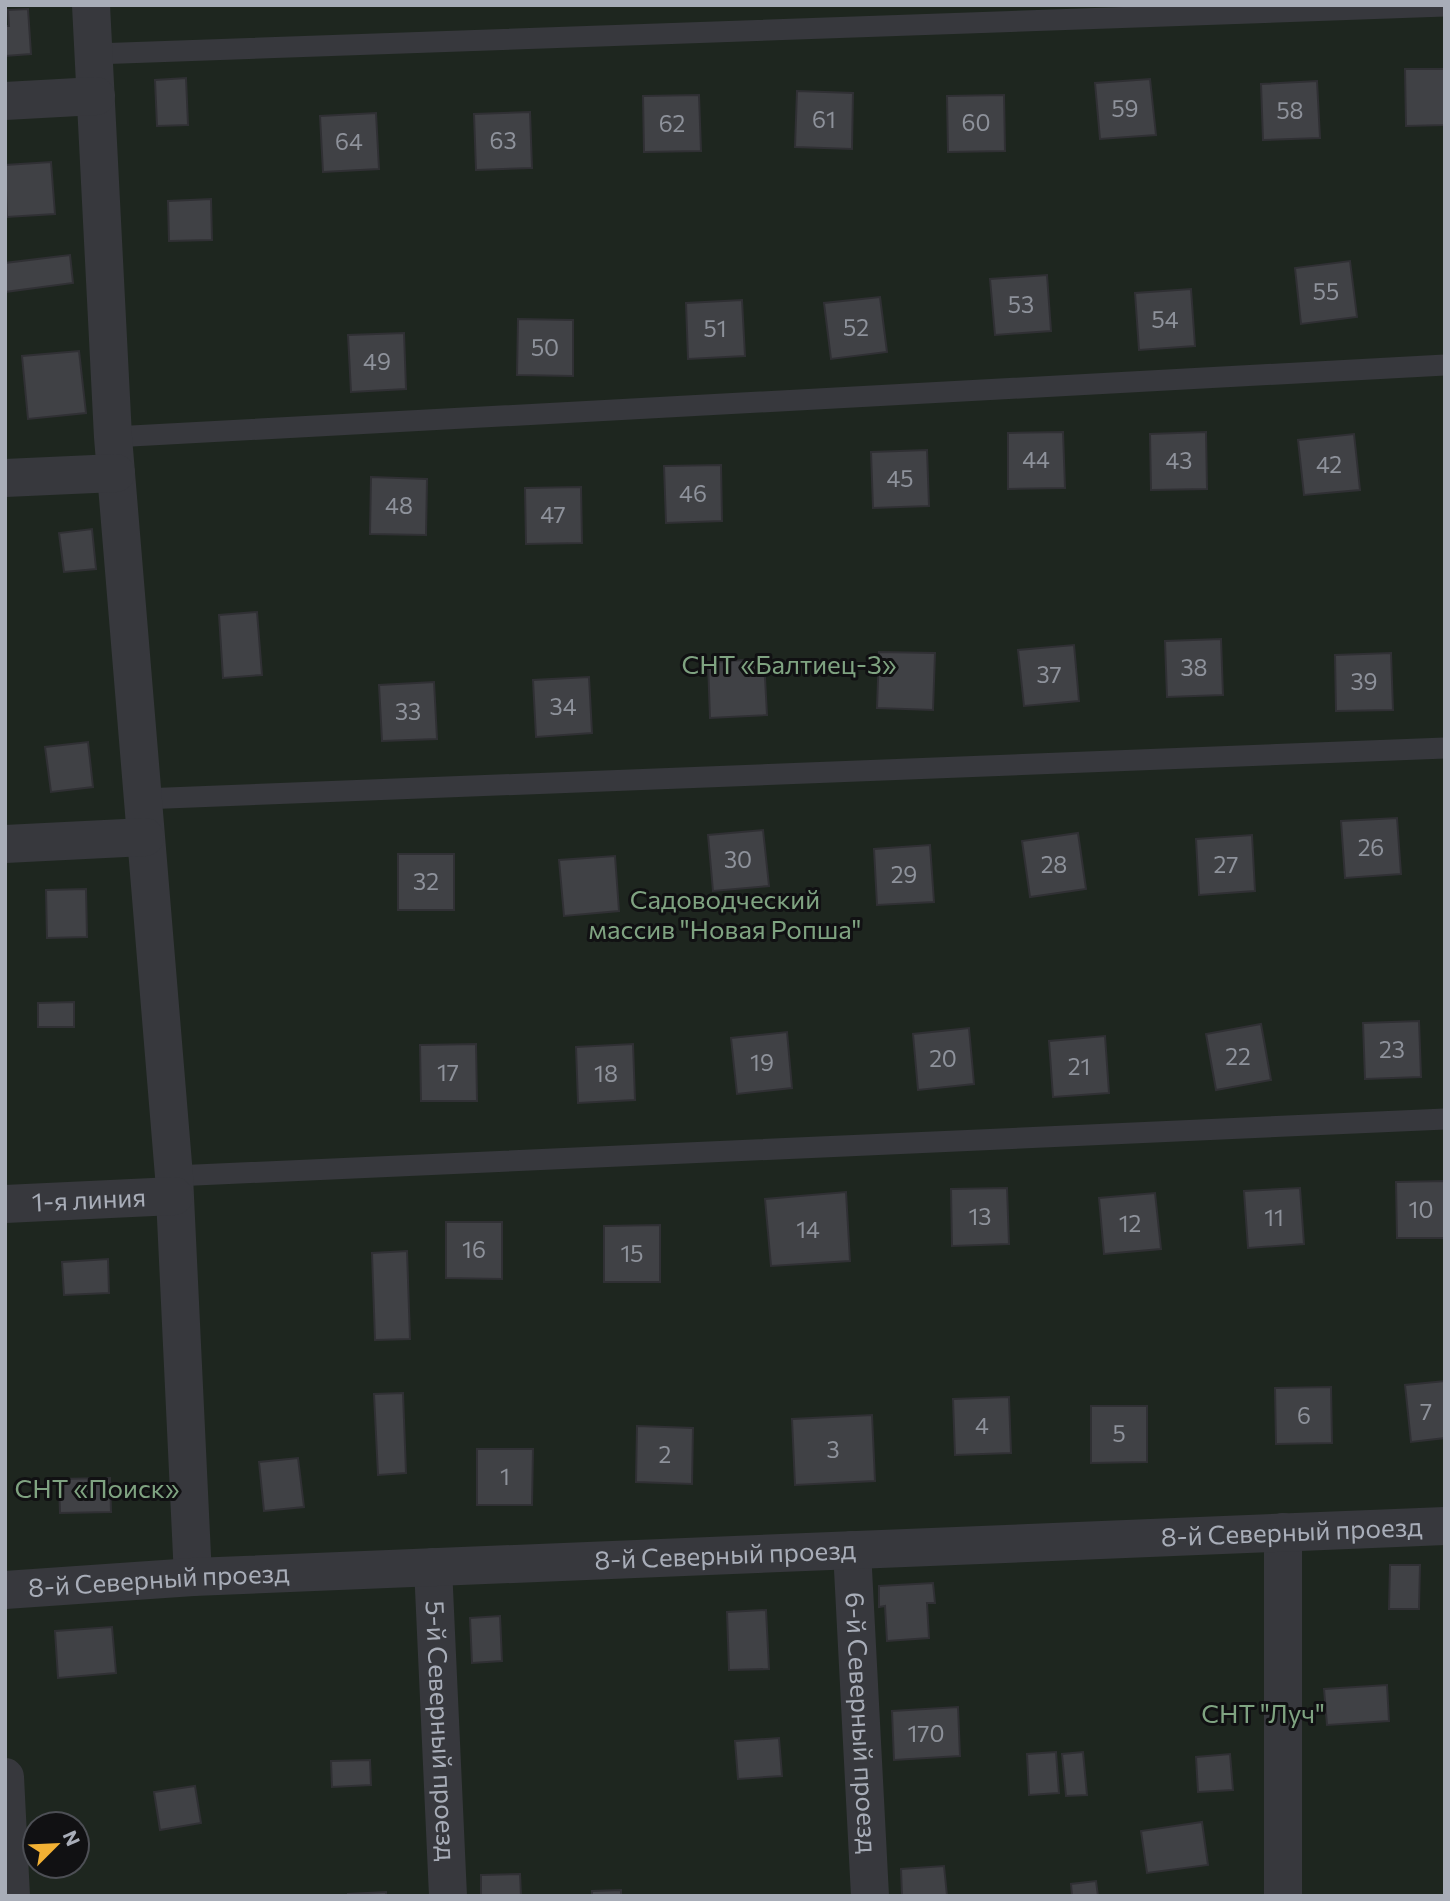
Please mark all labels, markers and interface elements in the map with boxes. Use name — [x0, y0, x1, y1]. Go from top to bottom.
house number: 59 — [1111, 94, 1139, 122]
house number: 58 — [1276, 96, 1304, 124]
house number: 61 — [812, 105, 836, 133]
house number: 60 — [962, 108, 990, 136]
house number: 62 — [659, 109, 685, 137]
house number: 63 — [489, 126, 517, 154]
house number: 64 — [335, 127, 363, 155]
house number: 55 — [1313, 277, 1339, 305]
house number: 53 — [1008, 290, 1034, 318]
house number: 54 — [1151, 305, 1179, 333]
house number: 52 — [843, 313, 869, 341]
house number: 51 — [703, 314, 727, 342]
house number: 50 — [531, 333, 559, 361]
house number: 49 — [363, 347, 391, 375]
house number: 44 — [1022, 445, 1050, 473]
house number: 43 — [1166, 446, 1192, 474]
house number: 42 — [1316, 450, 1342, 478]
house number: 45 — [886, 464, 914, 492]
house number: 46 — [679, 479, 707, 507]
house number: 48 — [385, 491, 413, 519]
house number: 47 — [540, 500, 566, 528]
park label: СНТ «Балтиец-3» — [681, 648, 897, 679]
house number: 38 — [1180, 653, 1208, 681]
house number: 37 — [1036, 660, 1062, 688]
house number: 39 — [1350, 667, 1378, 695]
house number: 34 — [550, 692, 577, 720]
house number: 33 — [395, 697, 421, 725]
house number: 26 — [1358, 833, 1384, 861]
house number: 30 — [724, 845, 752, 873]
house number: 28 — [1041, 850, 1067, 878]
house number: 27 — [1214, 850, 1238, 878]
house number: 29 — [891, 860, 917, 888]
house number: 32 — [413, 867, 439, 895]
park label: Садоводческий массив "Новая Ропша" — [589, 883, 861, 944]
house number: 23 — [1379, 1035, 1405, 1063]
house number: 22 — [1225, 1042, 1251, 1070]
house number: 20 — [929, 1044, 957, 1072]
house number: 19 — [750, 1048, 774, 1076]
house number: 21 — [1068, 1052, 1090, 1080]
house number: 17 — [437, 1058, 459, 1086]
house number: 18 — [594, 1059, 618, 1087]
street label: 1-я линия — [31, 1180, 147, 1217]
house number: 10 — [1409, 1195, 1433, 1223]
house number: 13 — [969, 1202, 991, 1230]
house number: 11 — [1264, 1203, 1284, 1231]
house number: 12 — [1119, 1209, 1141, 1237]
house number: 14 — [796, 1215, 820, 1243]
house number: 16 — [462, 1235, 486, 1263]
house number: 15 — [620, 1239, 644, 1267]
house number: 7 — [1420, 1397, 1432, 1425]
house number: 6 — [1297, 1401, 1311, 1429]
house number: 4 — [975, 1411, 989, 1439]
house number: 5 — [1112, 1419, 1126, 1447]
house number: 3 — [826, 1435, 840, 1463]
house number: 2 — [659, 1440, 671, 1468]
house number: 1 — [500, 1462, 510, 1490]
park label: СНТ «Поиск» — [14, 1472, 180, 1503]
street label: 8-й Северный проезд — [1160, 1510, 1423, 1552]
street label: 8-й Северный проезд — [594, 1533, 856, 1575]
street label: 8-й Северный проезд — [27, 1556, 290, 1602]
street label: 6-й Северный проезд — [840, 1591, 885, 1854]
street label: 5-й Северный проезд — [421, 1600, 463, 1862]
park label: СНТ "Луч" — [1201, 1697, 1325, 1728]
house number: 170 — [908, 1719, 944, 1747]
north arrow — [21, 1810, 91, 1880]
text: N — [59, 1827, 85, 1849]

